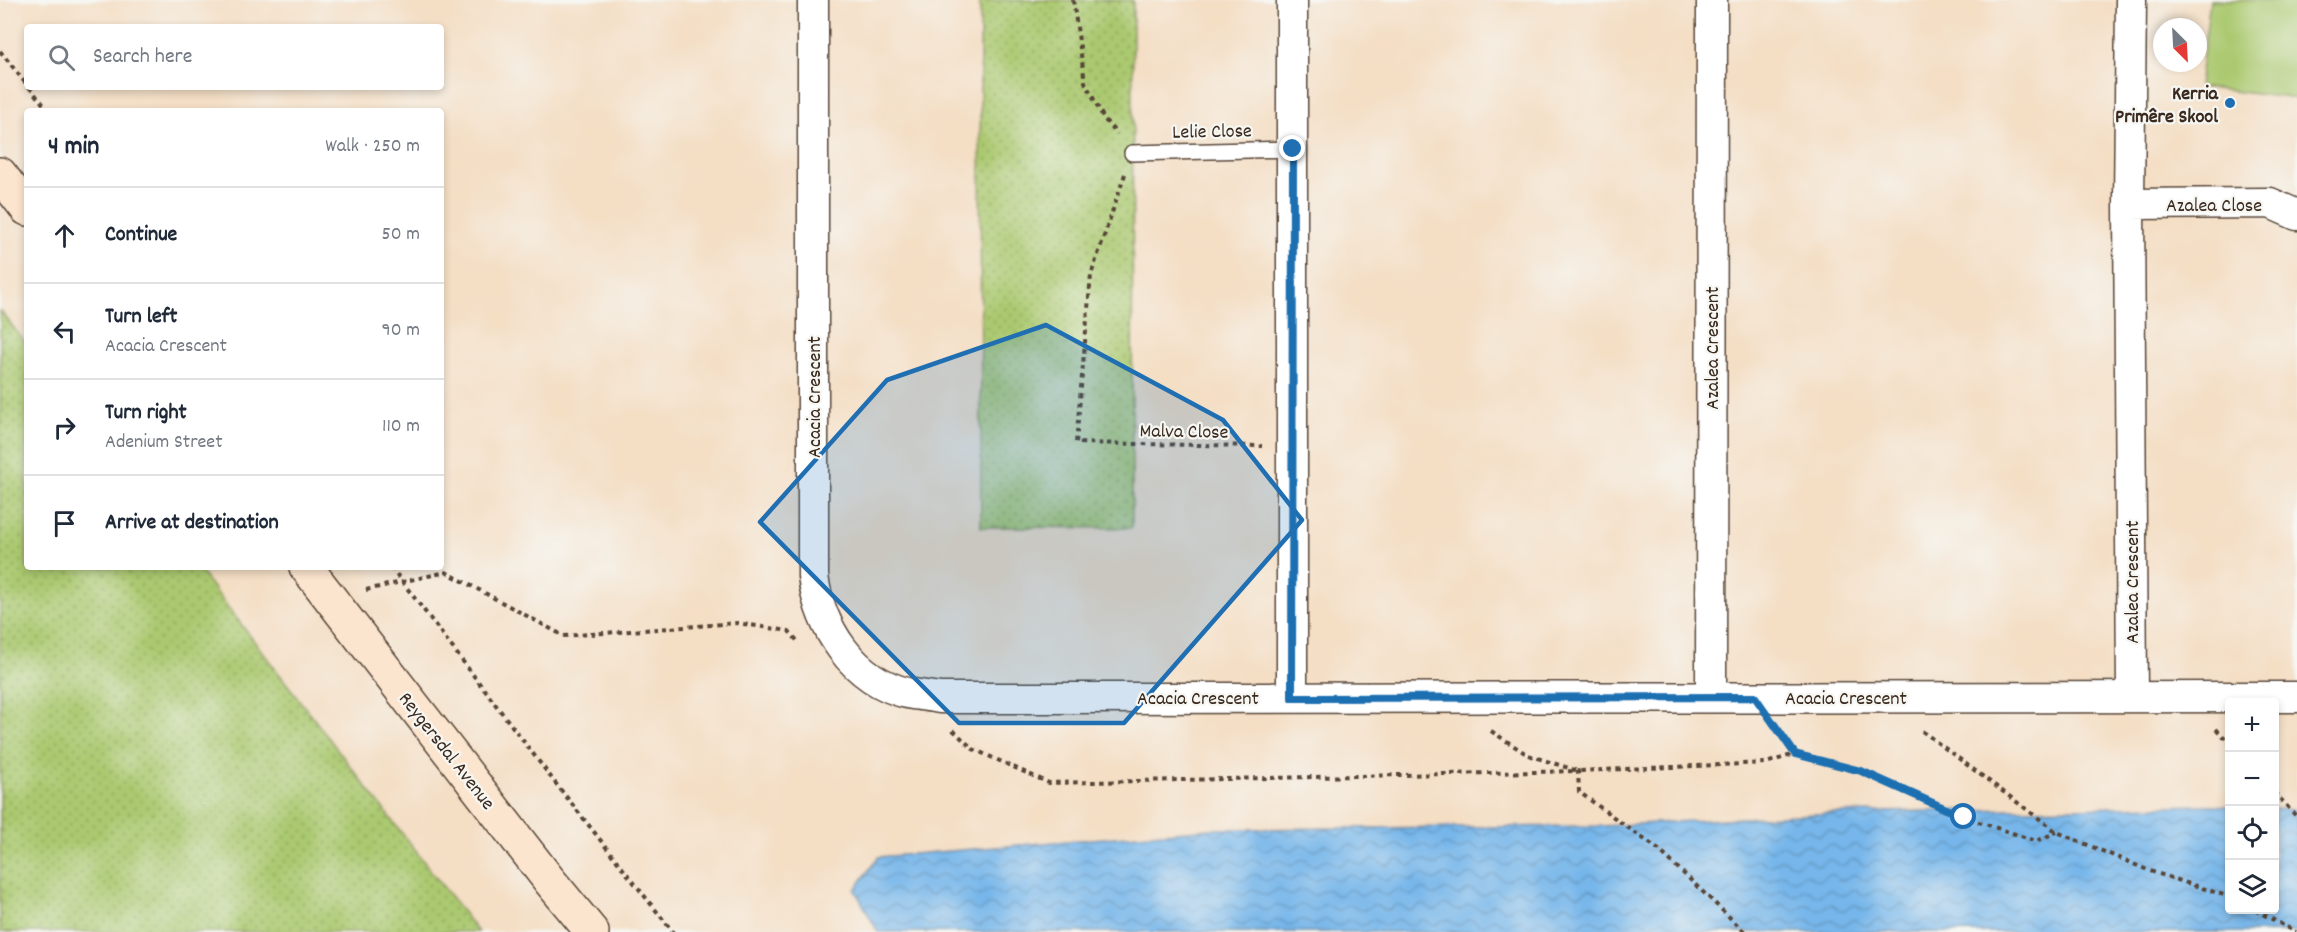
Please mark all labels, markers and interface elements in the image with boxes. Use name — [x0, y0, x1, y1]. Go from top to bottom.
north arrow — [2153, 18, 2207, 72]
search box — [24, 24, 444, 90]
icon: search — [45, 41, 78, 74]
text: Search here — [93, 42, 192, 73]
place label: Kerria Primêre Skool — [2115, 81, 2219, 132]
marker: Kerria Primêre Skool — [2223, 96, 2237, 110]
street label: Lelie Close — [1172, 118, 1252, 148]
text: 4 min — [48, 129, 99, 166]
text: Walk · 250 m — [325, 133, 420, 161]
route end — [1279, 135, 1305, 161]
street label: Azalea Close — [2166, 193, 2262, 221]
icon: ahead — [48, 219, 81, 252]
text: Continue — [105, 220, 177, 251]
text: 50 m — [382, 221, 420, 249]
street label: Azalea Crescent — [1700, 286, 1728, 410]
text: Turn left — [105, 302, 177, 333]
icon: left — [48, 315, 81, 348]
text: 90 m — [382, 317, 420, 345]
text: Acacia Crescent — [105, 333, 227, 361]
street label: Acacia Crescent — [802, 336, 830, 458]
text: Turn right — [105, 398, 187, 429]
icon: right — [48, 411, 81, 444]
text: 110 m — [382, 413, 420, 441]
street label: Malva Close — [1139, 418, 1229, 448]
text: Adenium Street — [105, 429, 223, 457]
icon: arrive — [48, 507, 81, 540]
text: Arrive at destination — [105, 508, 279, 539]
street label: Azalea Crescent — [2120, 520, 2148, 644]
street label: Acacia Crescent — [1137, 686, 1259, 714]
street label: Acacia Crescent — [1785, 686, 1907, 714]
street label: Reygersdal Avenue — [391, 687, 501, 817]
map controls — [2225, 698, 2279, 914]
button: + — [2225, 698, 2279, 752]
button: − — [2225, 752, 2279, 806]
route start — [1950, 803, 1976, 829]
button: locate — [2225, 806, 2279, 860]
button: layers — [2225, 860, 2279, 914]

